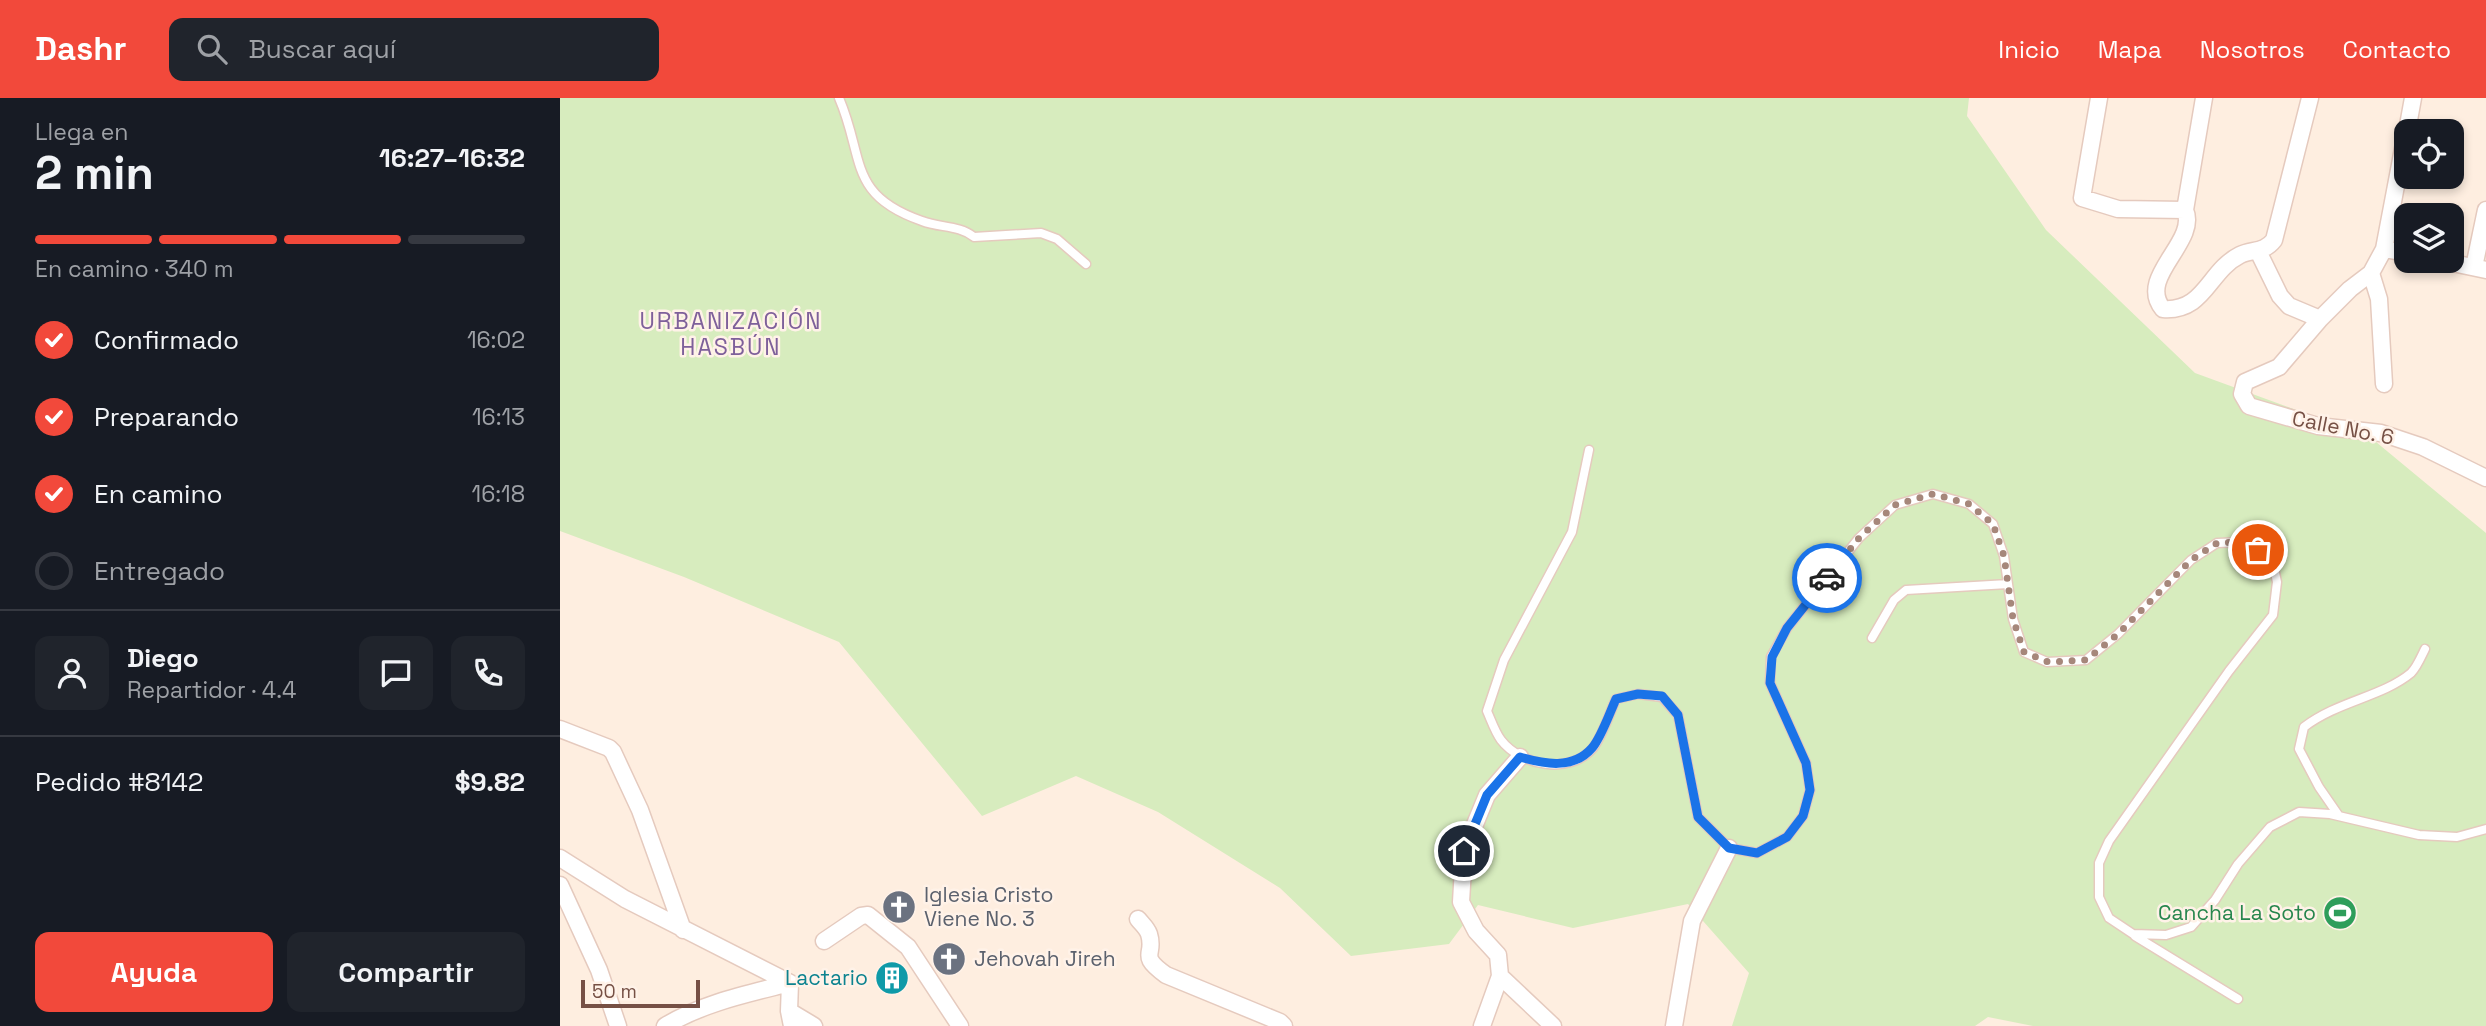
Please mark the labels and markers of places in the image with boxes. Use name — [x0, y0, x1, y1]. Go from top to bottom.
pin — [2228, 520, 2288, 580]
pin — [1434, 821, 1494, 881]
place label: Iglesia Cristo Viene No. 3 — [924, 881, 1054, 932]
church icon: Iglesia Cristo Viene No. 3 — [880, 888, 918, 926]
sports icon: Cancha La Soto — [2321, 894, 2359, 932]
place label: Cancha La Soto — [2158, 899, 2316, 926]
church icon: Jehovah Jireh — [930, 940, 968, 978]
place label: Jehovah Jireh — [974, 945, 1116, 972]
building icon: Lactario — [873, 959, 911, 997]
place label: Lactario — [785, 964, 868, 991]

